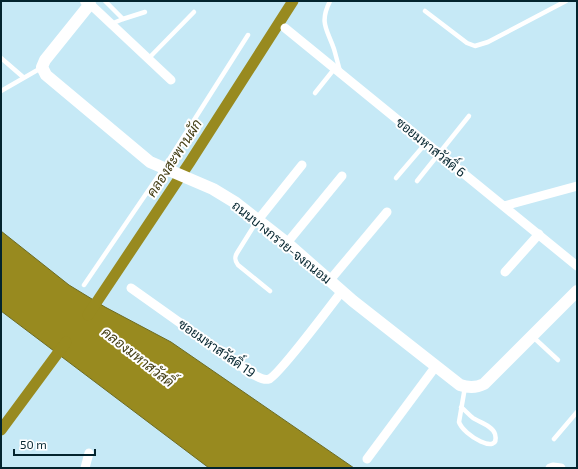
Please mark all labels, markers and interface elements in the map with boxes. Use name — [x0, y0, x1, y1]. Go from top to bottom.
street label: ซอยมหาสวัสดิ์ 6 — [393, 110, 472, 180]
water label: คลองสะพานผัก — [142, 116, 205, 200]
street label: ถนนบางกรวย-จงถนอม — [229, 197, 335, 287]
street label: ซอยมหาสวัสดิ์ 19 — [175, 312, 261, 381]
water label: คลองมหาสวัสดิ์ — [99, 320, 182, 392]
scale bar — [14, 431, 95, 457]
text: 50 m — [20, 437, 47, 451]

